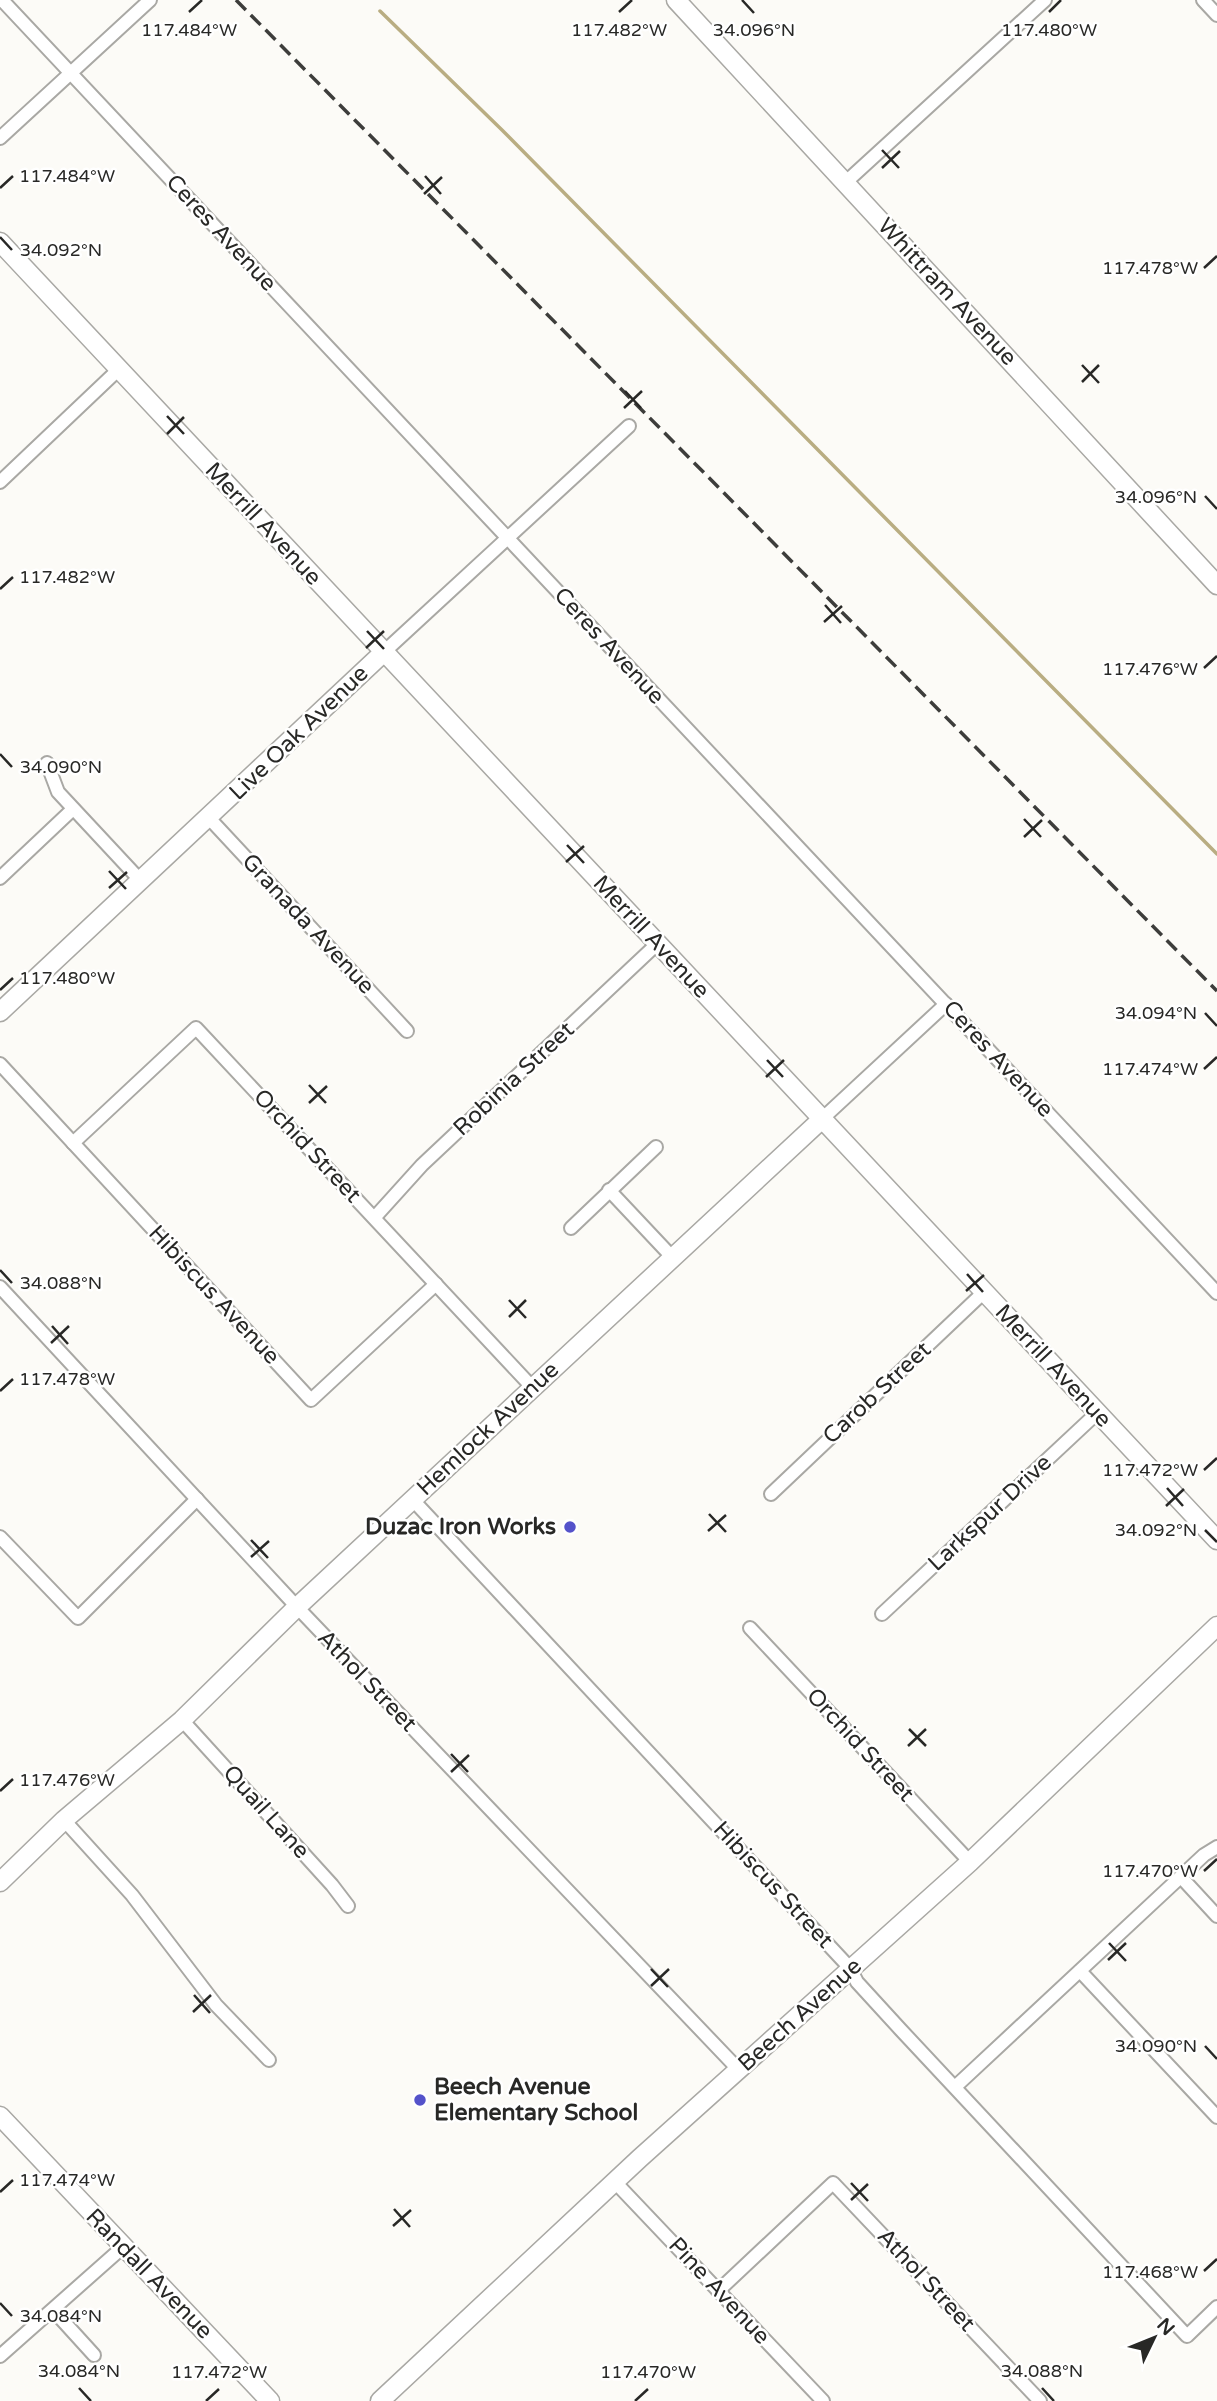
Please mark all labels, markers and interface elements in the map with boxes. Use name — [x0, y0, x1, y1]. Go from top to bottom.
text: 117.484°W — [141, 19, 237, 41]
text: 117.482°W — [571, 19, 667, 41]
text: 34.096°N — [713, 19, 795, 41]
text: 117.480°W — [1001, 19, 1097, 41]
text: 117.484°W — [19, 165, 115, 187]
street label: Ceres Avenue — [160, 169, 282, 297]
street label: Whittram Avenue — [871, 212, 1023, 372]
text: 34.092°N — [20, 239, 102, 261]
text: 117.478°W — [1102, 257, 1198, 279]
street label: Merrill Avenue — [199, 457, 327, 591]
text: 34.096°N — [1115, 486, 1197, 508]
text: 117.482°W — [19, 566, 115, 588]
street label: Ceres Avenue — [548, 582, 670, 710]
text: 117.476°W — [1102, 658, 1198, 680]
street label: Live Oak Avenue — [224, 660, 374, 806]
text: 34.090°N — [20, 756, 102, 778]
street label: Granada Avenue — [236, 848, 380, 1000]
street label: Merrill Avenue — [587, 870, 715, 1004]
text: 117.480°W — [19, 967, 115, 989]
street label: Ceres Avenue — [937, 995, 1059, 1123]
text: 34.094°N — [1115, 1002, 1197, 1024]
street label: Robinia Street — [448, 1016, 580, 1142]
text: 117.474°W — [1102, 1058, 1198, 1080]
street label: Orchid Street — [247, 1083, 367, 1209]
street label: Hibiscus Avenue — [142, 1220, 286, 1370]
text: 34.088°N — [20, 1272, 102, 1294]
street label: Merrill Avenue — [989, 1299, 1117, 1433]
street label: Carob Street — [817, 1336, 937, 1450]
street label: Hemlock Avenue — [411, 1356, 565, 1502]
text: 117.478°W — [19, 1368, 115, 1390]
street label: Larkspur Drive — [923, 1449, 1057, 1577]
text: 117.472°W — [1102, 1459, 1198, 1481]
place label: Duzac Iron Works — [365, 1513, 556, 1541]
marker: Duzac Iron Works — [562, 1519, 578, 1535]
text: 34.092°N — [1115, 1519, 1197, 1541]
street label: Athol Street — [311, 1624, 423, 1738]
street label: Orchid Street — [800, 1682, 920, 1808]
street label: Quail Lane — [217, 1760, 315, 1864]
text: 117.476°W — [19, 1769, 115, 1791]
street label: Hibiscus Street — [707, 1816, 839, 1954]
text: 117.470°W — [1102, 1860, 1198, 1882]
street label: Beech Avenue — [733, 1952, 867, 2078]
text: 34.090°N — [1115, 2035, 1197, 2057]
place label: Beech Avenue Elementary School — [434, 2073, 638, 2127]
marker: Beech Avenue Elementary School — [412, 2092, 428, 2108]
text: 117.474°W — [19, 2169, 115, 2191]
street label: Randall Avenue — [80, 2203, 218, 2345]
street label: Athol Street — [871, 2223, 981, 2338]
street label: Pine Avenue — [662, 2232, 776, 2350]
text: 117.468°W — [1102, 2261, 1198, 2283]
north arrow — [1119, 2303, 1189, 2373]
text: 34.084°N — [20, 2305, 102, 2327]
text: N — [1152, 2314, 1179, 2340]
text: 34.084°N — [38, 2360, 120, 2382]
text: 34.088°N — [1001, 2360, 1083, 2382]
text: 117.472°W — [171, 2361, 267, 2383]
text: 117.470°W — [600, 2361, 696, 2383]

